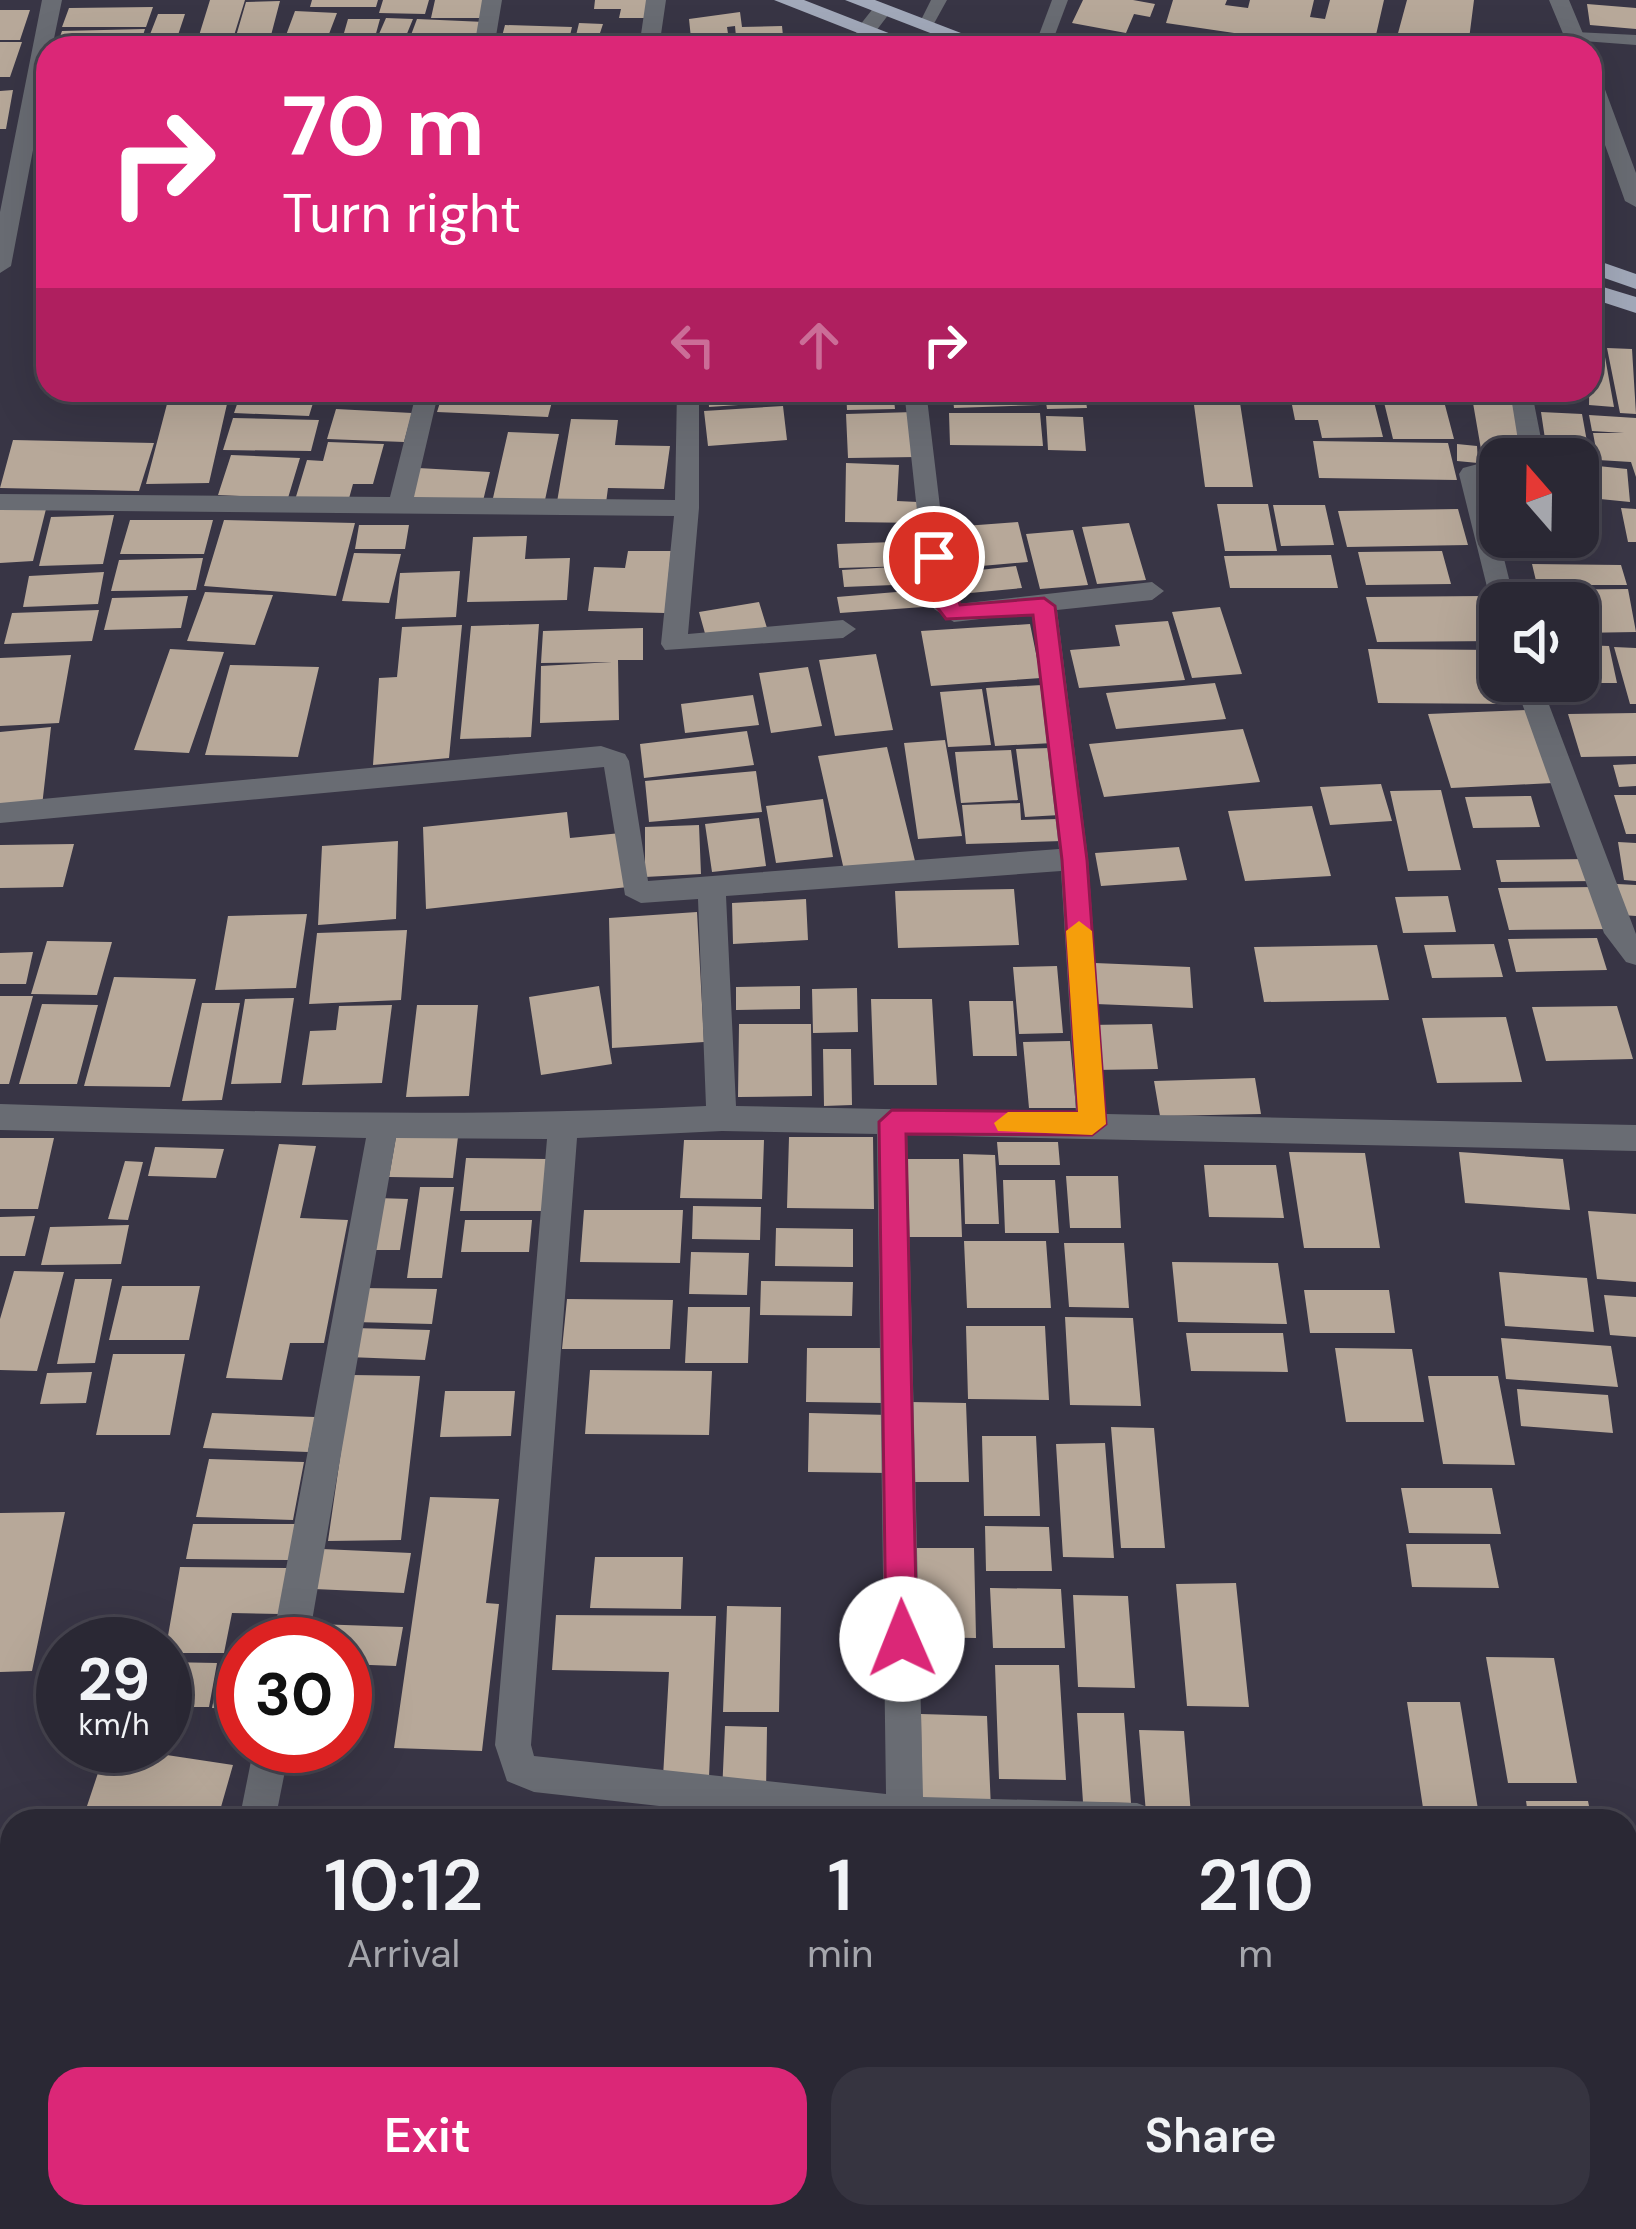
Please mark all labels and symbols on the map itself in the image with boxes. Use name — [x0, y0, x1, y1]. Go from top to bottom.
north arrow — [1479, 438, 1599, 558]
pin — [883, 506, 985, 608]
position arrow — [839, 1576, 965, 1702]
speed limit sign: 30 — [216, 1617, 372, 1773]

